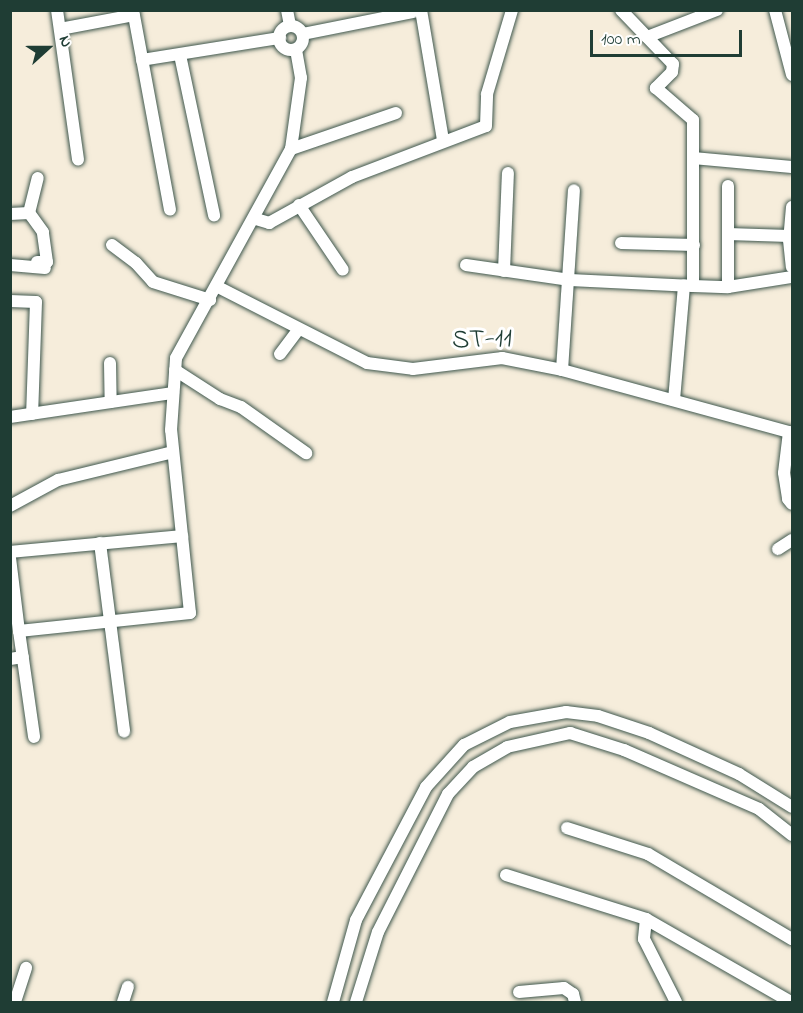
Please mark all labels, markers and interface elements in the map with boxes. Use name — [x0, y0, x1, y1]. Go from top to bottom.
north arrow — [18, 18, 78, 78]
scale bar — [593, 18, 744, 56]
text: 100 m — [601, 27, 641, 53]
text: N — [52, 32, 78, 51]
street label: ST-11 — [451, 323, 513, 357]

